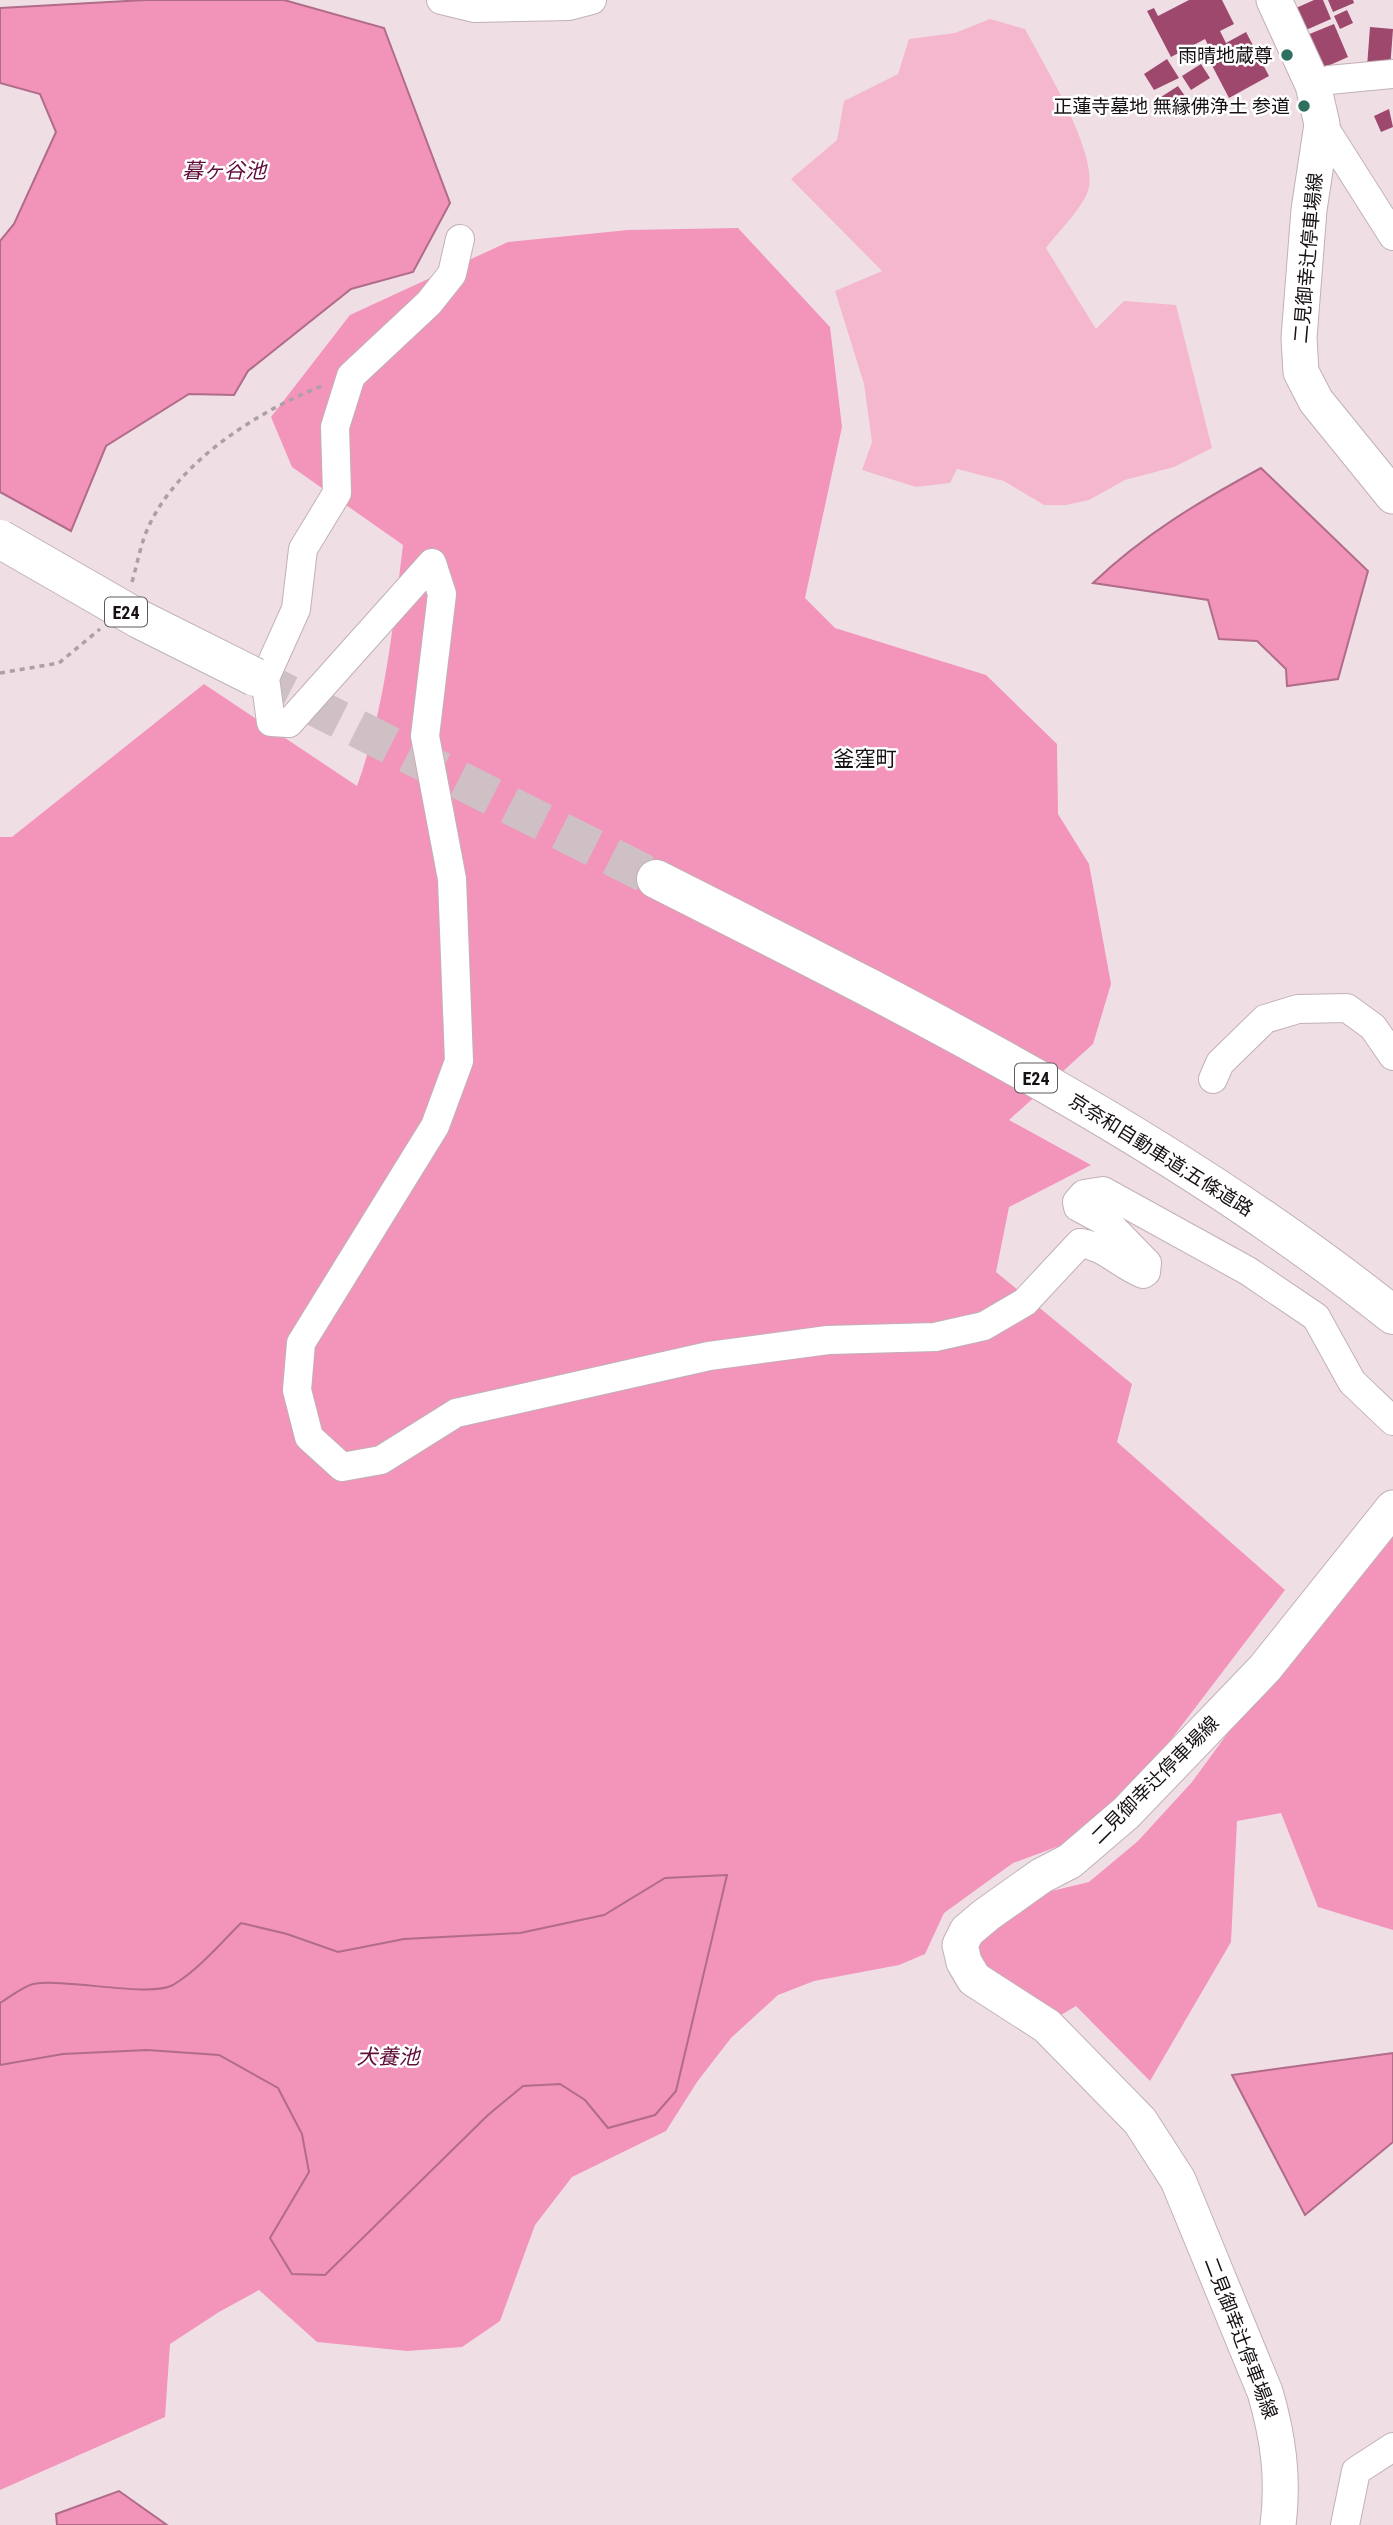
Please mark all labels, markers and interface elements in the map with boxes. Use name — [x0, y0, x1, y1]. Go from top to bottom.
place label: 雨晴地蔵尊 — [1178, 44, 1273, 67]
marker: 雨晴地蔵尊 — [1279, 47, 1295, 63]
place label: 正蓮寺墓地 無縁佛浄土 参道 — [1053, 95, 1290, 118]
marker: 正蓮寺墓地 無縁佛浄土 参道 — [1296, 98, 1312, 114]
water label: 暮ヶ谷池 — [182, 159, 268, 183]
street label: 二見御幸辻停車場線 — [1289, 172, 1327, 344]
road number: E24 — [105, 598, 147, 626]
district label: 釜窪町 — [834, 747, 897, 771]
road number: E24 — [1015, 1064, 1057, 1092]
street label: 京奈和自動車道;五條道路 — [1065, 1089, 1257, 1221]
street label: 二見御幸辻停車場線 — [1086, 1711, 1224, 1849]
water label: 犬養池 — [357, 2045, 421, 2069]
street label: 二見御幸辻停車場線 — [1200, 2254, 1282, 2422]

